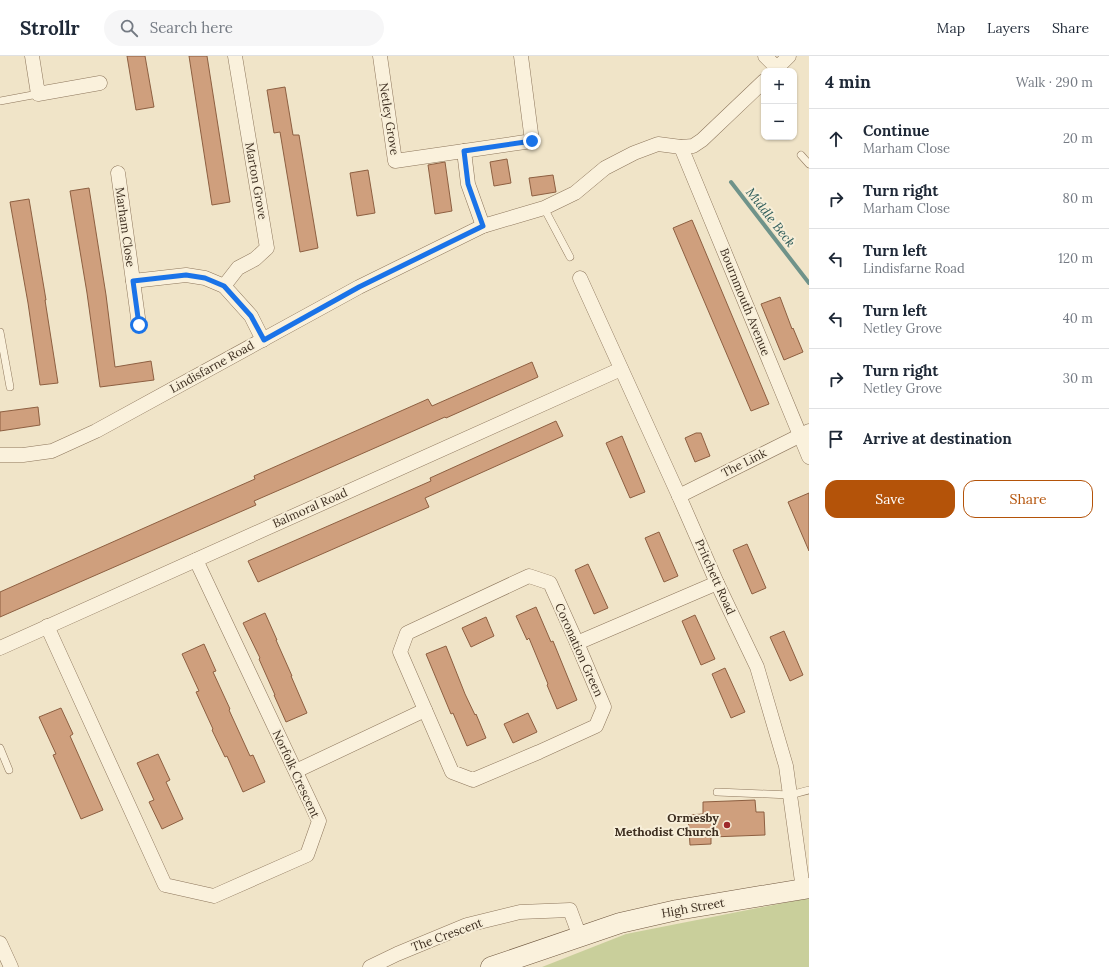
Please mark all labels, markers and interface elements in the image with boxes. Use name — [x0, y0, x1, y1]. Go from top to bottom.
search box — [104, 10, 384, 46]
text: Strollr — [20, 16, 80, 40]
icon: search — [118, 17, 140, 39]
text: Search here — [150, 18, 233, 37]
text: Map — [937, 19, 965, 37]
text: Layers — [987, 19, 1030, 37]
text: Share — [1052, 19, 1089, 37]
map controls — [761, 68, 797, 140]
button: + — [761, 68, 797, 104]
text: 4 min — [825, 71, 871, 93]
text: Walk · 290 m — [1016, 74, 1093, 91]
street label: Netley Grove — [376, 82, 403, 157]
button: − — [761, 104, 797, 140]
text: Continue — [863, 121, 929, 140]
icon: ahead — [825, 128, 847, 150]
text: 20 m — [1063, 130, 1093, 147]
route end — [523, 132, 541, 150]
text: Marham Close — [863, 140, 950, 157]
street label: Marton Grove — [242, 141, 271, 221]
text: Turn right — [863, 181, 939, 200]
water label: Middle Beck — [742, 184, 799, 251]
street label: Marham Close — [112, 186, 139, 268]
icon: right — [825, 188, 847, 210]
text: 80 m — [1063, 190, 1093, 207]
text: Marham Close — [863, 200, 950, 217]
text: Turn left — [863, 241, 927, 260]
street label: Bournmouth Avenue — [717, 246, 774, 358]
icon: left — [825, 248, 847, 270]
text: 120 m — [1058, 250, 1093, 267]
text: Lindisfarne Road — [863, 260, 965, 277]
text: Turn left — [863, 301, 927, 320]
icon: left — [825, 308, 847, 330]
text: 40 m — [1063, 310, 1093, 327]
route start — [130, 316, 148, 334]
text: Netley Grove — [863, 320, 942, 337]
street label: Lindisfarne Road — [167, 337, 256, 396]
text: Turn right — [863, 361, 939, 380]
icon: right — [825, 368, 847, 390]
text: 30 m — [1063, 370, 1093, 387]
text: Netley Grove — [863, 380, 942, 397]
icon: arrive — [825, 428, 847, 450]
text: Arrive at destination — [863, 429, 1012, 448]
street label: The Link — [719, 445, 769, 480]
button: Save — [825, 480, 955, 518]
button: Share — [963, 480, 1093, 518]
street label: Balmoral Road — [270, 484, 349, 531]
street label: Pritchett Road — [692, 537, 739, 617]
street label: Coronation Green — [552, 601, 607, 699]
street label: Norfolk Crescent — [270, 727, 324, 820]
place label: Ormesby Methodist Church — [615, 810, 720, 839]
marker: Ormesby Methodist Church — [722, 820, 732, 830]
street label: High Street — [660, 895, 726, 920]
street label: The Crescent — [409, 915, 485, 954]

